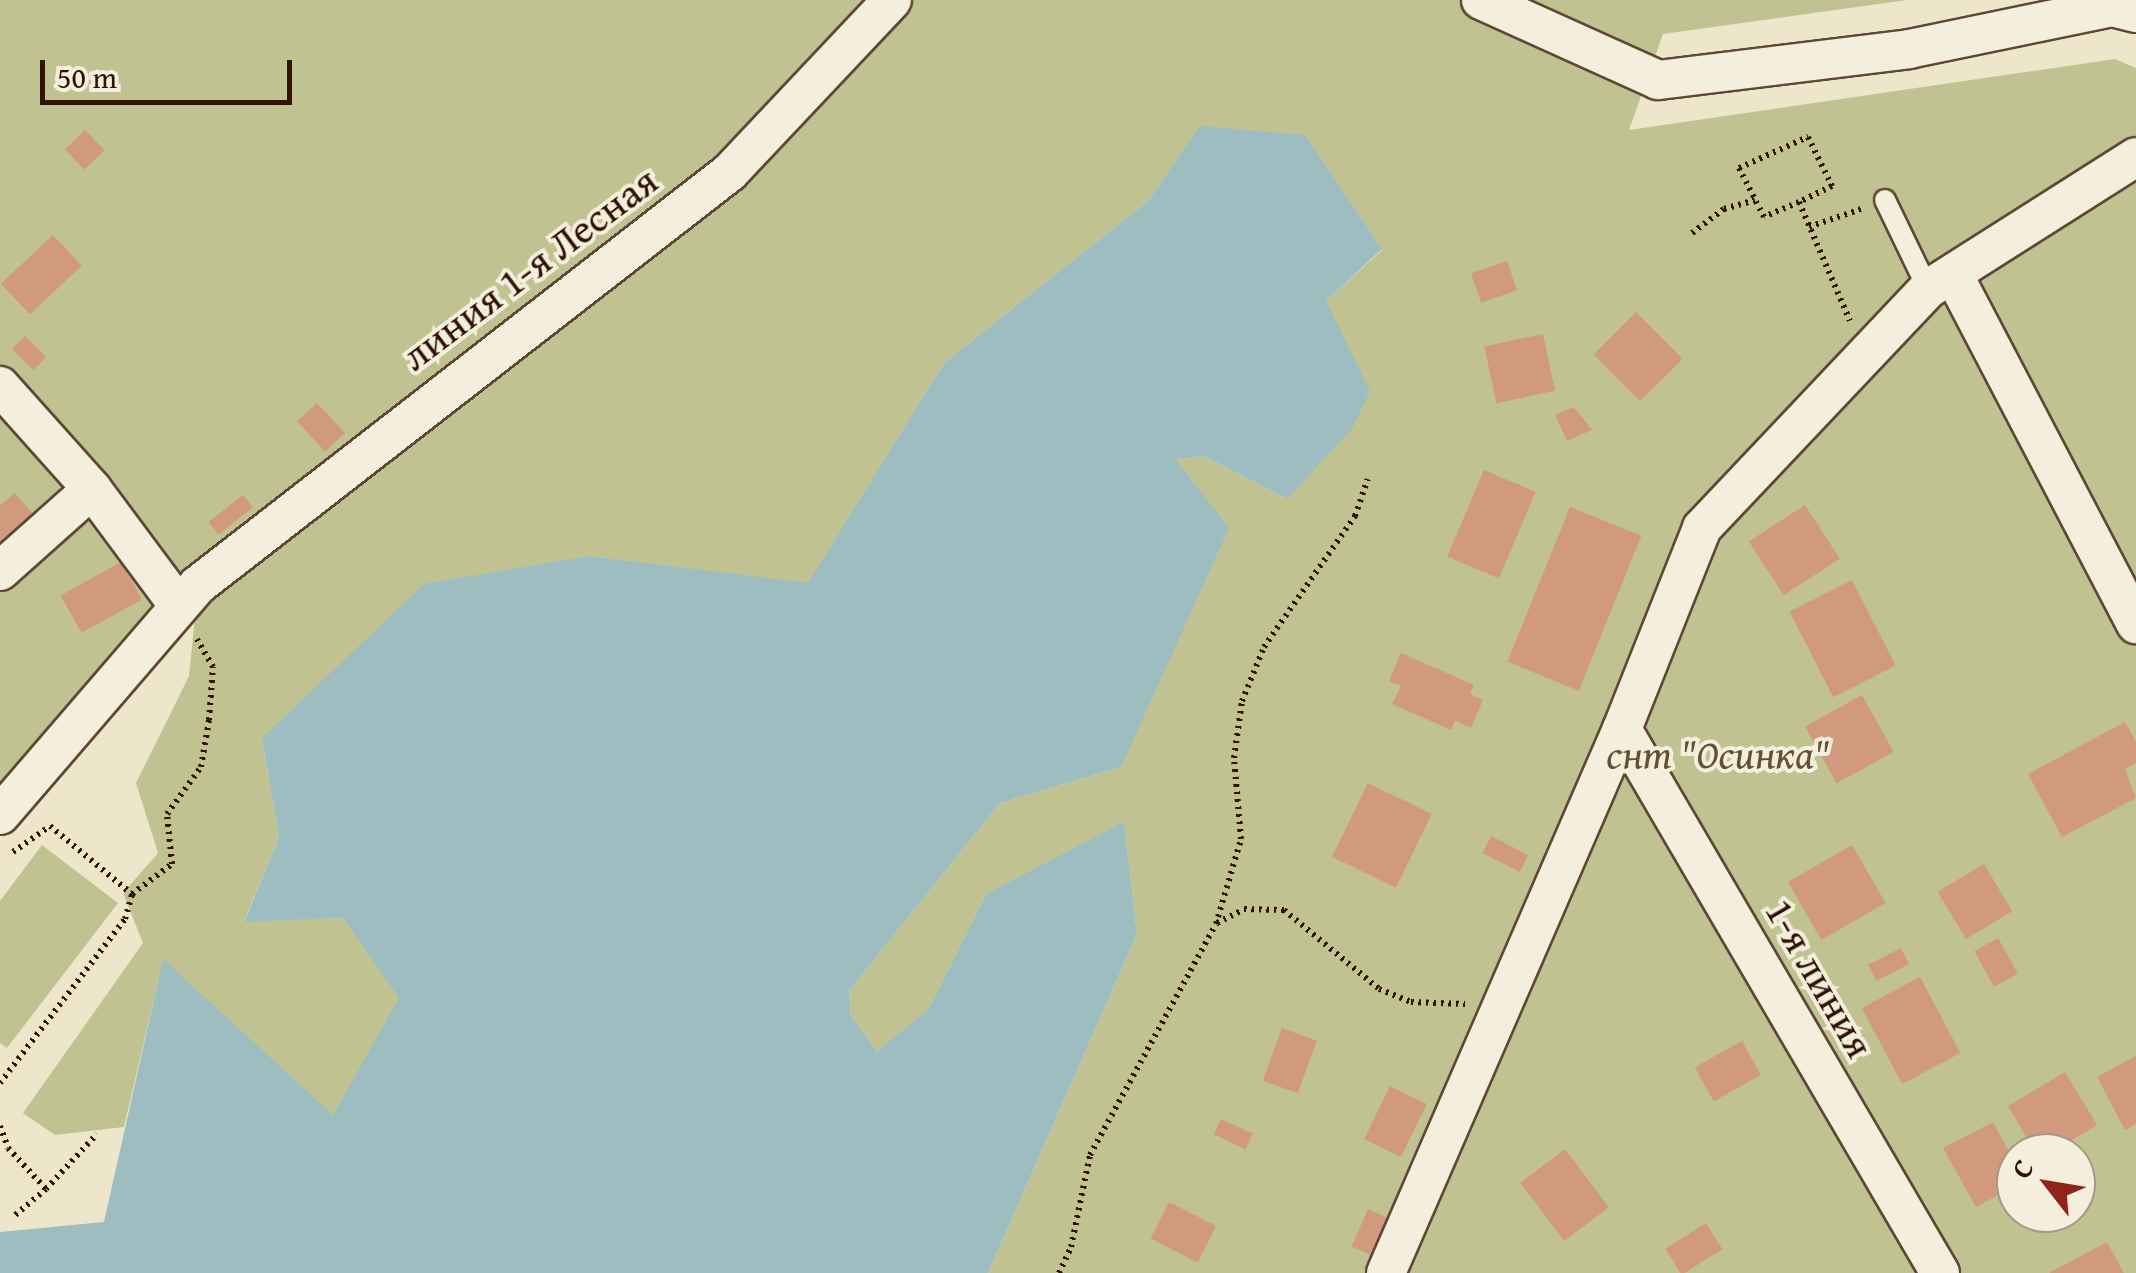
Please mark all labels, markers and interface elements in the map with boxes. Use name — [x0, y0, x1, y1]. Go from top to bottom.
scale bar — [45, 40, 298, 102]
text: 50 m — [57, 55, 117, 99]
street label: линия 1-я Лесная — [391, 156, 667, 380]
park label: снт "Осинка" — [1606, 730, 1830, 778]
street label: 1-я линия — [1755, 890, 1885, 1066]
north arrow — [1996, 1133, 2096, 1233]
text: С — [2000, 1151, 2043, 1186]

